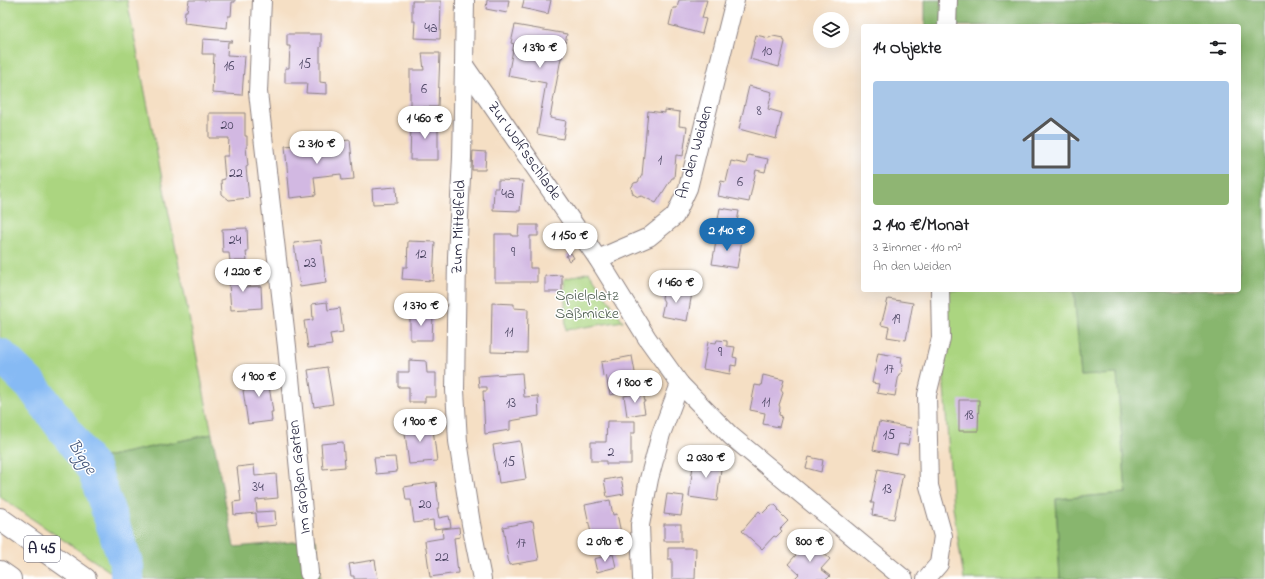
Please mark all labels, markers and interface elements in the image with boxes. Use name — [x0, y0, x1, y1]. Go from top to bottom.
map controls — [813, 12, 849, 48]
button: layers — [813, 12, 849, 48]
house number: 4a — [424, 18, 438, 39]
pin: 1 390 € — [503, 35, 577, 69]
text: 14 Objekte — [873, 36, 941, 61]
icon: filters — [1207, 37, 1229, 59]
text: 1 390 € — [523, 38, 557, 57]
house number: 10 — [762, 41, 772, 62]
house number: 15 — [299, 54, 311, 75]
house number: 16 — [224, 56, 234, 77]
house number: 6 — [421, 79, 427, 100]
street label: Zur Wolfsschlade — [481, 97, 568, 206]
house number: 8 — [756, 101, 762, 122]
street label: An den Weiden — [670, 102, 720, 202]
pin: 1 460 € — [388, 106, 462, 140]
icon: home — [1015, 107, 1087, 179]
text: 1 460 € — [407, 109, 443, 128]
house number: 20 — [220, 115, 234, 136]
pin: 2 310 € — [280, 131, 354, 165]
text: 2 310 € — [298, 134, 336, 153]
house number: 1 — [658, 150, 663, 171]
house number: 22 — [229, 163, 243, 184]
house number: 6 — [737, 172, 743, 193]
street label: Zum Mittelfeld — [445, 180, 473, 274]
house number: 4a — [501, 184, 515, 205]
text: 2 140 €/Monat — [873, 213, 969, 238]
pin: 2 140 € — [690, 218, 764, 252]
text: 2 140 € — [708, 221, 746, 240]
pin: 1 150 € — [533, 223, 607, 257]
text: 1 150 € — [552, 226, 588, 245]
house number: 24 — [229, 230, 242, 251]
text: 3 Zimmer · 110 m² — [873, 238, 962, 257]
house number: 9 — [511, 242, 516, 263]
house number: 12 — [415, 244, 427, 265]
house number: 23 — [304, 253, 317, 274]
text: An den Weiden — [873, 257, 951, 276]
pin: 1 220 € — [206, 259, 280, 293]
text: 1 220 € — [224, 262, 262, 281]
pin: 1 460 € — [639, 270, 713, 304]
text: 1 460 € — [658, 273, 694, 292]
park label: Spielplatz Saßmicke — [555, 284, 620, 326]
pin: 1 370 € — [384, 293, 458, 327]
text: 1 370 € — [403, 296, 439, 315]
house number: 19 — [892, 309, 901, 330]
house number: 11 — [505, 322, 514, 343]
house number: 9 — [718, 342, 723, 363]
house number: 17 — [884, 359, 894, 380]
pin: 1 900 € — [222, 364, 296, 398]
text: 1 900 € — [242, 367, 276, 386]
pin: 1 800 € — [598, 370, 672, 404]
text: 1 800 € — [617, 373, 653, 392]
house number: 11 — [762, 392, 771, 413]
house number: 13 — [506, 393, 516, 414]
house number: 18 — [964, 405, 974, 426]
pin: 1 900 € — [383, 409, 457, 443]
text: 1 900 € — [403, 412, 437, 431]
street label: Im Großen Garten — [282, 419, 318, 535]
house number: 15 — [883, 425, 895, 446]
water label: Bigge — [60, 434, 103, 481]
house number: 2 — [608, 442, 615, 463]
pin: 2 030 € — [669, 445, 743, 479]
text: 2 030 € — [687, 448, 725, 467]
house number: 15 — [503, 452, 515, 473]
house number: 34 — [252, 477, 264, 498]
house number: 13 — [882, 479, 892, 500]
house number: 20 — [418, 494, 432, 515]
pin: 2 090 € — [568, 529, 642, 563]
pin: 800 € — [782, 529, 838, 563]
text: 2 090 € — [586, 532, 624, 551]
text: 800 € — [796, 532, 824, 551]
house number: 17 — [516, 533, 526, 554]
road number: A 45 — [24, 536, 60, 562]
house number: 22 — [435, 547, 449, 568]

